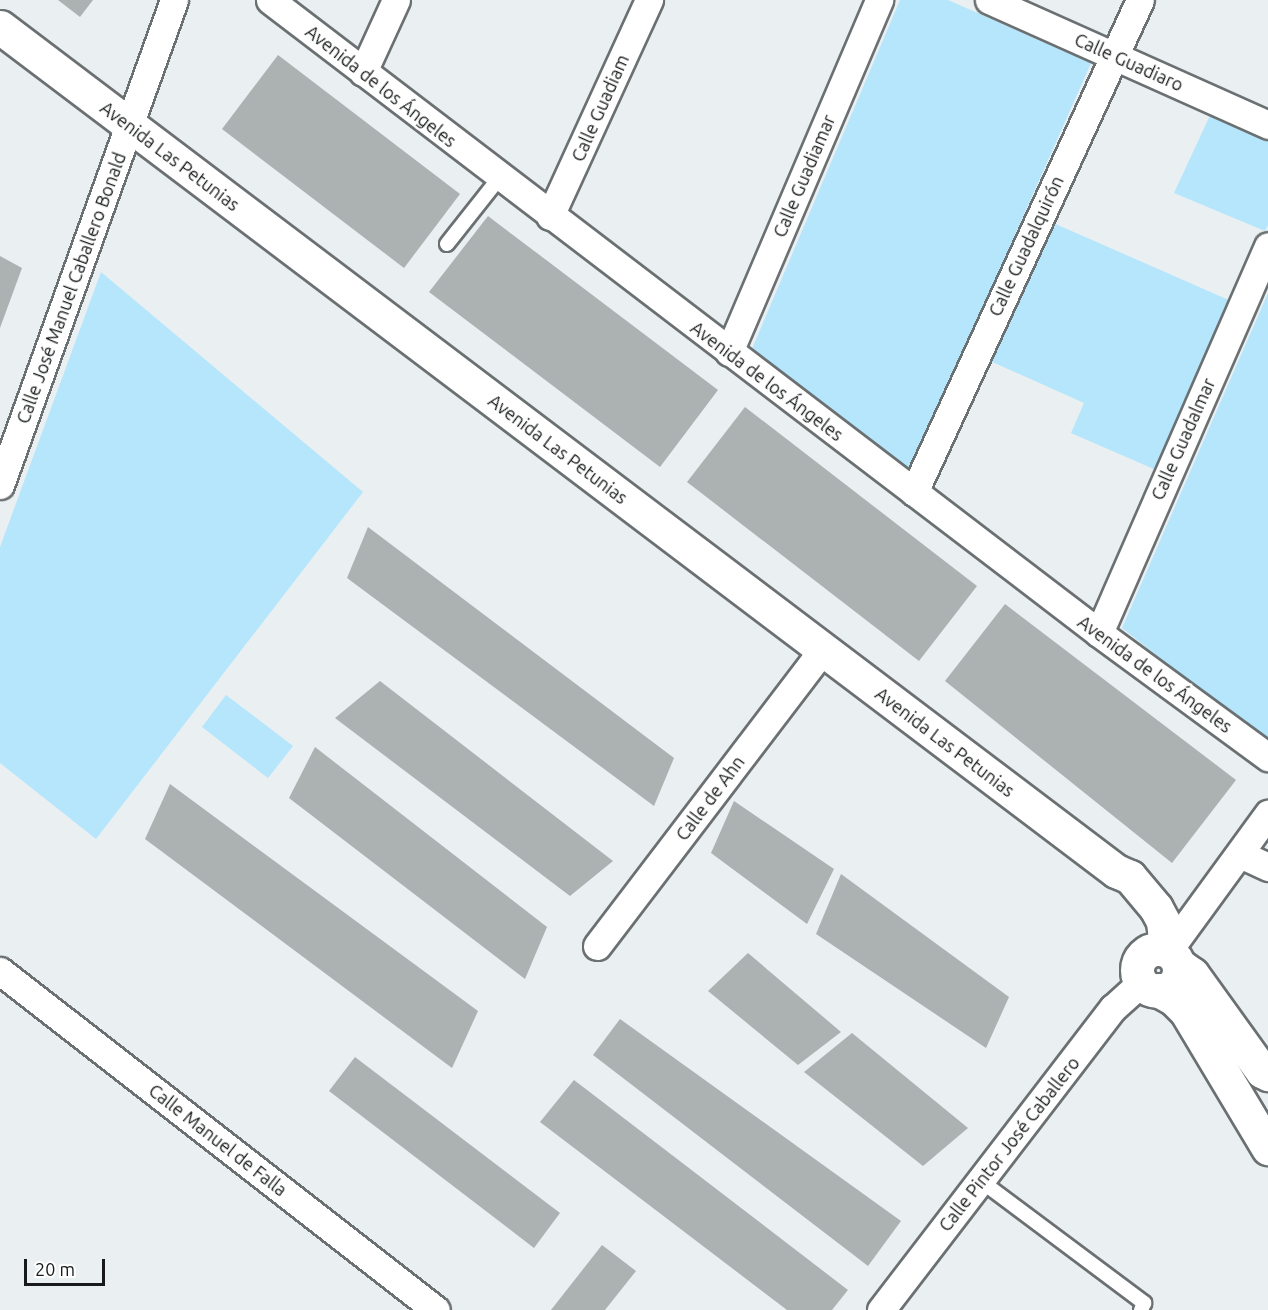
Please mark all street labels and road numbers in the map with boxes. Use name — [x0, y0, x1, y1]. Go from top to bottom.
street label: Avenida de los Ángeles — [301, 20, 461, 152]
street label: Calle Guadiaro — [1071, 28, 1187, 96]
street label: Calle Guadiam — [567, 51, 633, 165]
street label: Avenida Las Petunias — [96, 97, 244, 215]
street label: Calle Guadiamar — [768, 111, 840, 241]
street label: Calle José Manuel Caballero Bonald — [12, 149, 130, 427]
street label: Calle Guadalquirón — [984, 172, 1068, 320]
street label: Avenida de los Ángeles — [687, 317, 847, 445]
street label: Calle Guadalmar — [1146, 375, 1220, 503]
street label: Avenida Las Petunias — [484, 390, 632, 508]
street label: Avenida de los Ángeles — [1074, 611, 1236, 737]
street label: Avenida Las Petunias — [871, 683, 1019, 801]
street label: Calle de Ahn — [671, 751, 749, 845]
street label: Calle Pintor José Caballero — [934, 1052, 1084, 1236]
street label: Calle Manuel de Falla — [145, 1079, 291, 1201]

